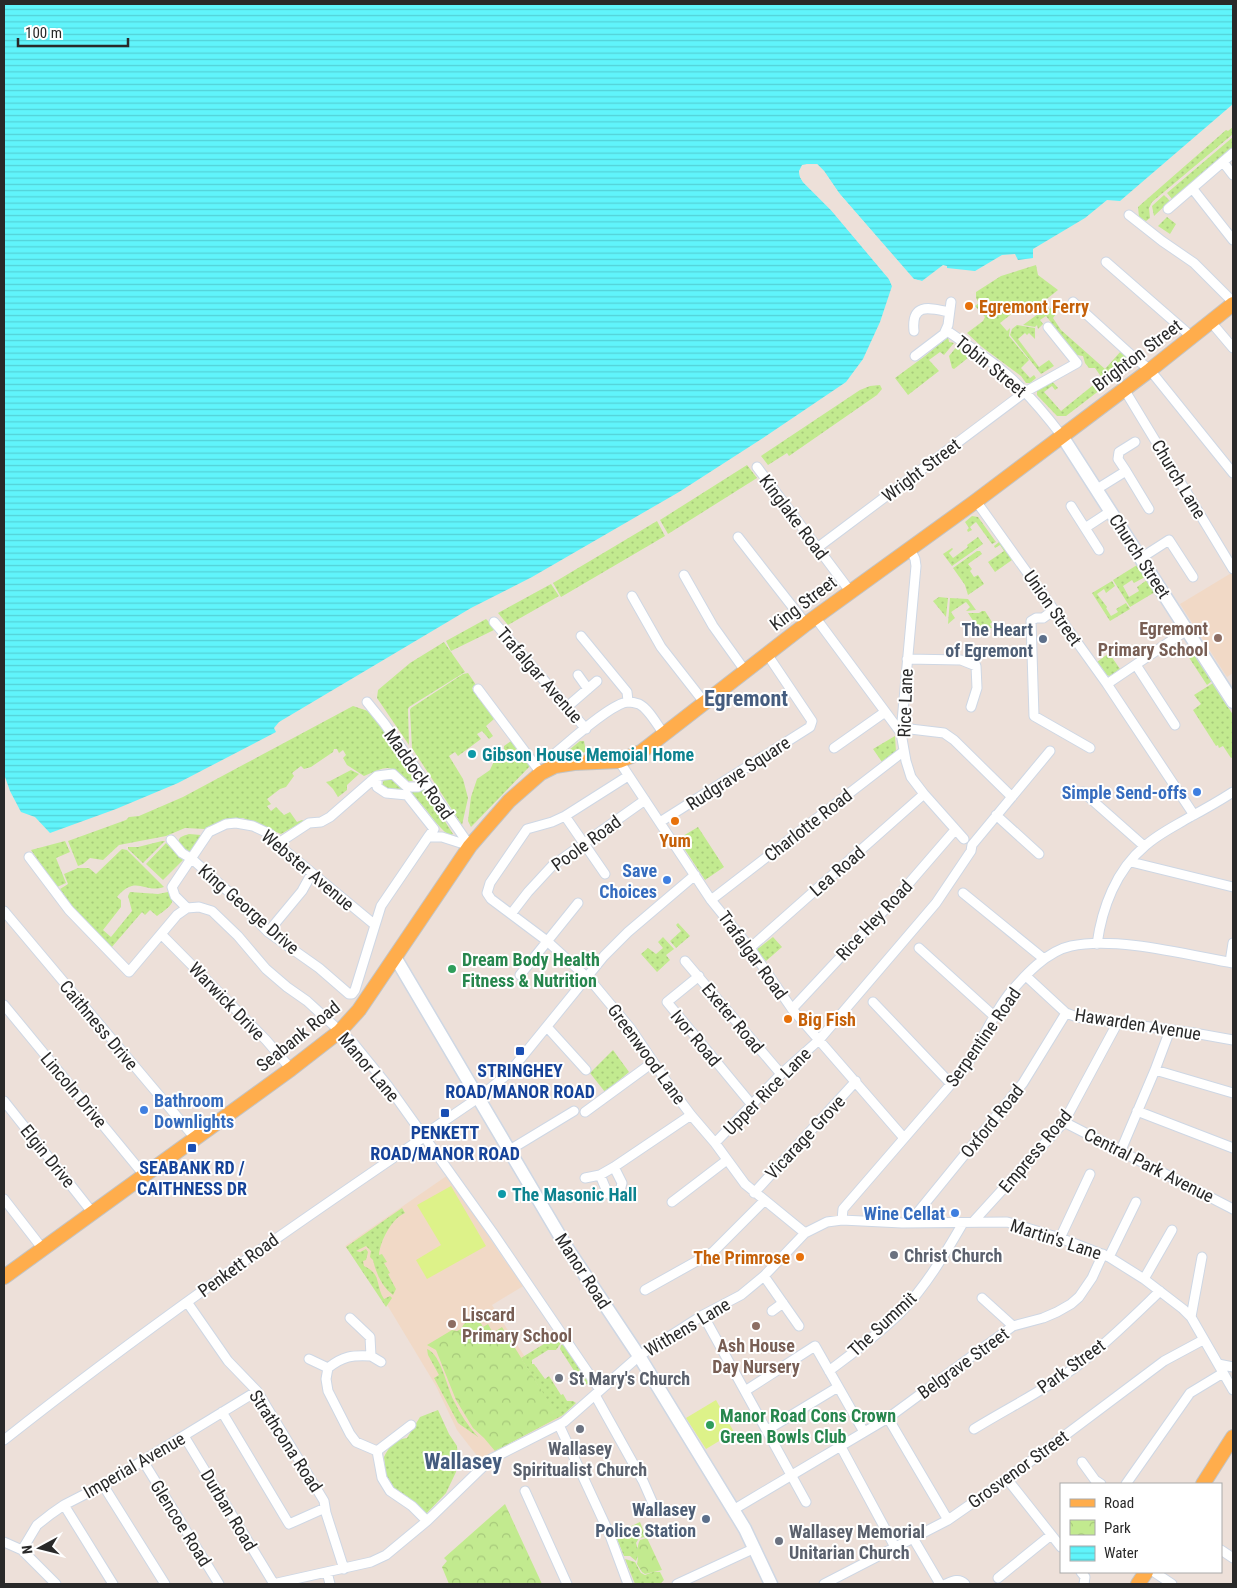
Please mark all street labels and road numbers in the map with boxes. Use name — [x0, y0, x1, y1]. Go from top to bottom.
street label: Brighton Street — [1088, 315, 1186, 395]
street label: Tobin Street — [951, 331, 1031, 401]
street label: Wright Street — [878, 434, 964, 506]
street label: Church Lane — [1147, 436, 1211, 522]
street label: Kinglake Road — [755, 470, 833, 564]
street label: Church Street — [1105, 510, 1175, 602]
street label: Union Street — [1019, 566, 1087, 650]
street label: King Street — [766, 571, 840, 635]
street label: Trafalgar Avenue — [493, 623, 587, 727]
street label: Rice Lane — [893, 668, 917, 738]
street label: Maddock Road — [380, 725, 458, 823]
street label: Rudgrave Square — [682, 732, 794, 814]
street label: Charlotte Road — [760, 784, 856, 866]
street label: Poole Road — [547, 811, 625, 875]
street label: Webster Avenue — [258, 825, 358, 915]
street label: Lea Road — [805, 841, 869, 901]
street label: King George Drive — [194, 860, 304, 958]
street label: Rice Hey Road — [832, 876, 916, 964]
street label: Trafalgar Road — [714, 907, 792, 1003]
street label: Warwick Drive — [185, 958, 269, 1044]
street label: Caithness Drive — [55, 976, 143, 1074]
street label: Exeter Road — [698, 979, 768, 1057]
street label: Serpentine Road — [941, 983, 1025, 1091]
street label: Seabank Road — [252, 996, 344, 1076]
street label: Greenwood Lane — [604, 1000, 690, 1108]
street label: Hawarden Avenue — [1073, 1004, 1203, 1044]
street label: Ivor Road — [666, 1006, 726, 1070]
street label: Manor Lane — [334, 1028, 404, 1106]
street label: Upper Rice Lane — [719, 1043, 815, 1139]
street label: Lincoln Drive — [36, 1048, 112, 1132]
street label: Oxford Road — [956, 1080, 1028, 1162]
street label: Vicarage Grove — [761, 1091, 849, 1183]
street label: Empress Road — [994, 1105, 1076, 1197]
street label: Elgin Drive — [16, 1120, 80, 1192]
street label: Central Park Avenue — [1081, 1123, 1217, 1207]
street label: Martin's Lane — [1008, 1214, 1104, 1264]
street label: Penkett Road — [194, 1229, 282, 1301]
street label: Manor Road — [551, 1229, 615, 1313]
street label: The Summit — [844, 1287, 920, 1361]
street label: Withens Lane — [641, 1293, 733, 1361]
street label: Belgrave Street — [913, 1323, 1013, 1403]
street label: Park Street — [1033, 1334, 1109, 1398]
street label: Strathcona Road — [245, 1386, 327, 1496]
street label: Grosvenor Street — [964, 1426, 1072, 1512]
street label: Imperial Avenue — [80, 1427, 188, 1503]
street label: Durban Road — [197, 1466, 261, 1554]
street label: Glencoe Road — [146, 1476, 216, 1570]

